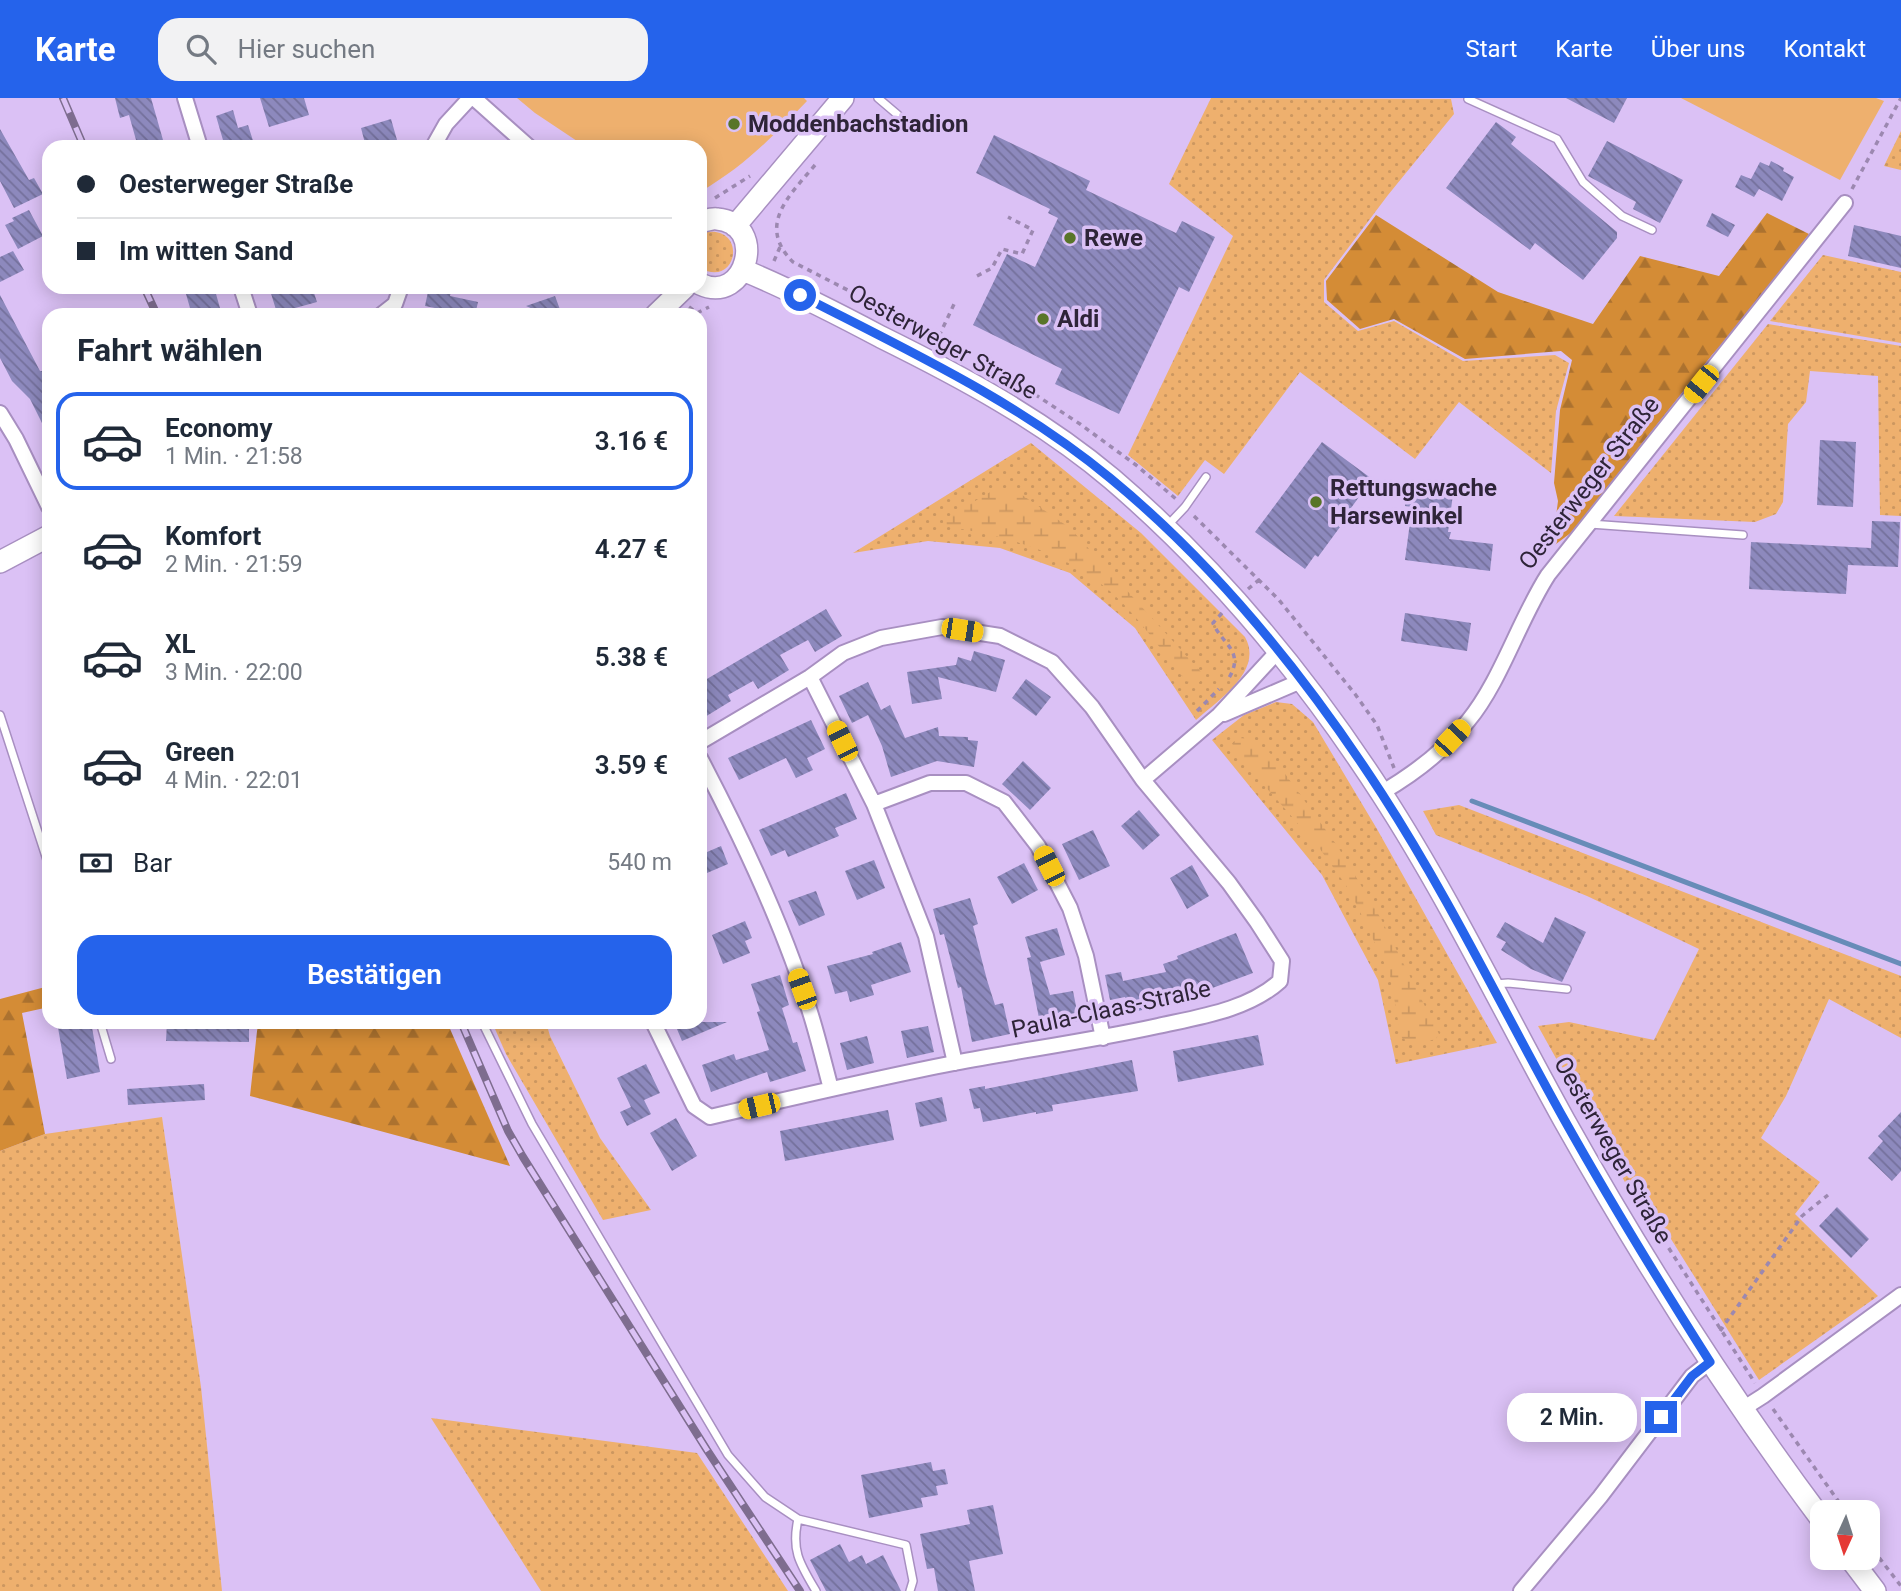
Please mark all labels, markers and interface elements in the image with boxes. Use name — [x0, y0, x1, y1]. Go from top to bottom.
search box — [158, 18, 648, 81]
text: Karte — [35, 30, 116, 69]
icon: search — [182, 30, 220, 68]
text: Hier suchen — [238, 34, 375, 64]
text: Start — [1466, 35, 1517, 63]
text: Karte — [1555, 35, 1613, 63]
text: Über uns — [1651, 35, 1745, 63]
text: Kontakt — [1783, 35, 1866, 63]
place label: Moddenbachstadion — [748, 110, 968, 138]
marker: Moddenbachstadion — [726, 116, 742, 132]
text: Oesterweger Straße — [119, 169, 353, 199]
place label: Rewe — [1084, 224, 1143, 252]
marker: Rewe — [1062, 230, 1078, 246]
text: Im witten Sand — [119, 236, 293, 266]
route start — [784, 279, 816, 311]
street label: Oesterweger Straße — [844, 279, 1042, 405]
place label: Aldi — [1057, 305, 1099, 333]
marker: Aldi — [1035, 311, 1051, 327]
text: Fahrt wählen — [77, 331, 263, 369]
car — [1680, 361, 1723, 407]
street label: Oesterweger Straße — [1513, 391, 1665, 575]
icon: car — [81, 410, 144, 473]
text: Economy — [165, 413, 272, 443]
text: 3.16 € — [595, 426, 668, 456]
text: 1 Min. · 21:58 — [165, 443, 303, 470]
place label: Rettungswache Harsewinkel — [1330, 474, 1497, 530]
marker: Rettungswache Harsewinkel — [1308, 494, 1324, 510]
icon: car — [81, 518, 144, 581]
text: Komfort — [165, 521, 261, 551]
text: 4.27 € — [595, 534, 668, 564]
text: 2 Min. · 21:59 — [165, 551, 303, 578]
car — [940, 616, 985, 644]
icon: car — [81, 626, 144, 689]
text: XL — [165, 629, 196, 659]
text: 5.38 € — [595, 642, 668, 672]
text: 3 Min. · 22:00 — [165, 659, 303, 686]
car — [1430, 715, 1475, 761]
car — [824, 718, 861, 764]
icon: car — [81, 734, 144, 797]
text: Green — [165, 737, 235, 767]
text: 3.59 € — [595, 750, 668, 780]
text: 4 Min. · 22:01 — [165, 767, 303, 794]
car — [1031, 843, 1068, 889]
icon: cash — [77, 844, 115, 882]
text: Bar — [133, 848, 172, 878]
text: 540 m — [607, 849, 672, 876]
button: Bestätigen — [77, 935, 672, 1015]
car — [785, 966, 820, 1012]
street label: Paula-Claas-Straße — [1009, 974, 1213, 1044]
street label: Oesterweger Straße — [1548, 1051, 1678, 1249]
car — [737, 1091, 782, 1121]
callout: 2 Min. — [1507, 1392, 1636, 1442]
route end — [1645, 1401, 1677, 1433]
text: 2 Min. — [1540, 1404, 1604, 1431]
north arrow — [1810, 1500, 1880, 1570]
map controls — [1810, 1500, 1880, 1570]

